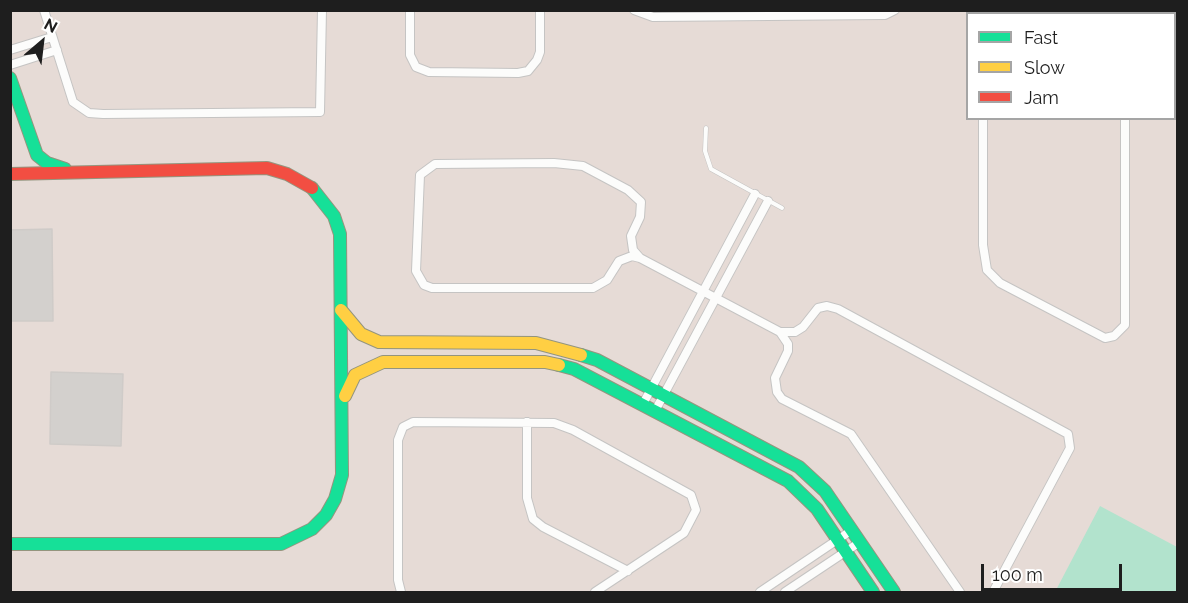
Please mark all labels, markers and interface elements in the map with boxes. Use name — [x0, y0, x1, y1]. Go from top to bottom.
north arrow — [12, 12, 72, 72]
legend — [966, 12, 1176, 120]
text: N — [41, 14, 61, 37]
text: Fast — [1024, 27, 1058, 48]
text: Slow — [1024, 57, 1065, 78]
text: Jam — [1024, 87, 1059, 108]
scale bar — [984, 552, 1125, 590]
text: 100 m — [992, 564, 1043, 585]

